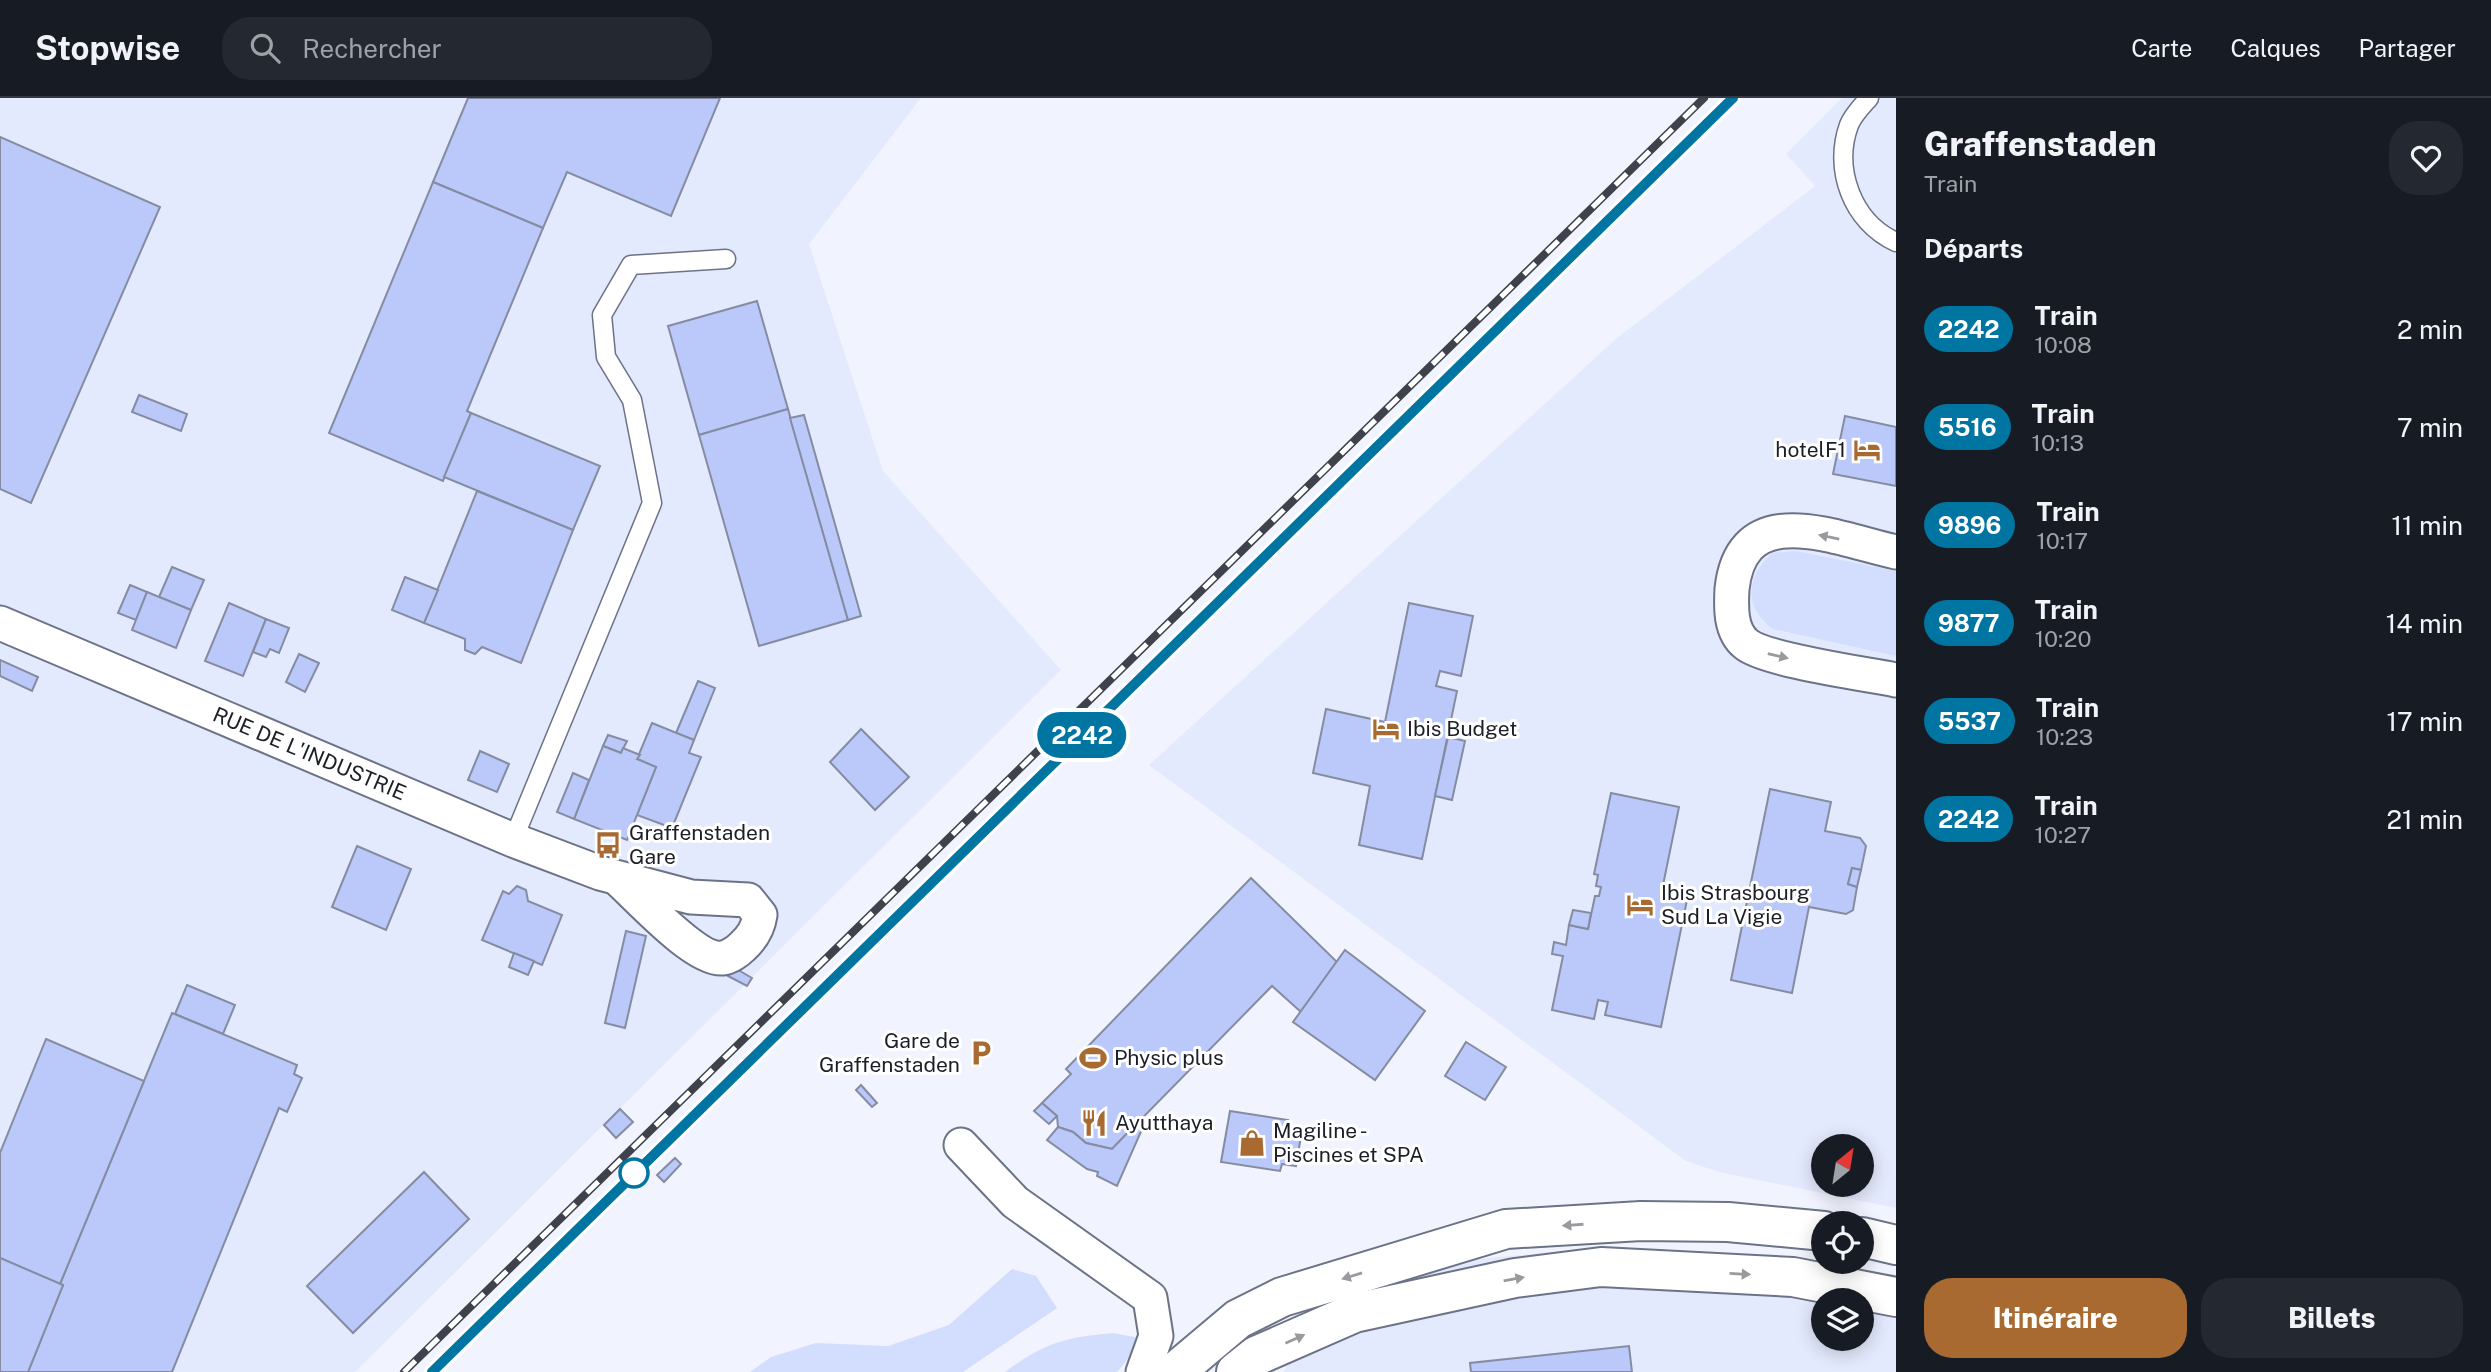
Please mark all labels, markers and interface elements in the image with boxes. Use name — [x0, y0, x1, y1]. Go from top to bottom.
search box — [222, 17, 712, 80]
text: Stopwise — [35, 29, 180, 67]
icon: search — [246, 29, 284, 67]
text: Rechercher — [302, 33, 442, 64]
text: Carte — [2131, 34, 2192, 62]
text: Calques — [2230, 34, 2321, 62]
text: Partager — [2359, 34, 2456, 62]
button: heart — [2389, 121, 2463, 195]
text: Graffenstaden — [1924, 125, 2157, 163]
text: Train — [1924, 170, 1977, 197]
text: Départs — [1924, 233, 2023, 264]
text: Train — [2034, 300, 2098, 331]
text: 2 min — [2397, 314, 2463, 345]
text: 2242 — [1938, 315, 1999, 343]
text: 10:08 — [2034, 331, 2092, 358]
text: Train — [2032, 398, 2095, 429]
text: 7 min — [2397, 412, 2463, 443]
text: 5516 — [1938, 413, 1997, 441]
text: 10:13 — [2032, 429, 2084, 456]
hotel icon: hotelF1 — [1852, 435, 1882, 465]
place label: hotelF1 — [1775, 437, 1846, 462]
text: Train — [2036, 496, 2100, 527]
text: 11 min — [2391, 510, 2463, 541]
text: 9896 — [1938, 511, 2001, 539]
text: 10:17 — [2036, 527, 2088, 554]
one-way arrow — [1818, 532, 1840, 543]
text: Train — [2035, 594, 2098, 625]
text: 14 min — [2386, 608, 2463, 639]
text: 9877 — [1938, 609, 2000, 637]
text: 10:20 — [2035, 625, 2092, 652]
one-way arrow — [1767, 651, 1789, 662]
text: Train — [2036, 692, 2099, 723]
street label: RUE DE L'INDUSTRIE — [209, 702, 410, 805]
text: 17 min — [2386, 706, 2463, 737]
text: 5537 — [1938, 707, 2001, 735]
line badge: 2242 — [1033, 712, 1131, 758]
hotel icon: Ibis Budget — [1371, 714, 1401, 744]
place label: Ibis Budget — [1407, 716, 1517, 741]
text: 2242 — [1051, 721, 1113, 749]
text: 10:23 — [2036, 723, 2093, 750]
text: Train — [2034, 790, 2098, 821]
text: 21 min — [2387, 804, 2463, 835]
text: 2242 — [1938, 805, 1999, 833]
place label: Graffenstaden Gare — [629, 820, 770, 869]
text: 10:27 — [2034, 821, 2091, 848]
bus stop icon: Graffenstaden Gare — [593, 830, 623, 860]
place label: Ibis Strasbourg Sud La Vigie — [1661, 880, 1810, 929]
hotel icon: Ibis Strasbourg Sud La Vigie — [1625, 890, 1655, 920]
place label: Gare de Graffenstaden — [819, 1028, 960, 1077]
parking icon: Gare de Graffenstaden — [966, 1038, 996, 1068]
sports icon: Physic plus — [1078, 1043, 1108, 1073]
place label: Physic plus — [1114, 1045, 1224, 1070]
restaurant icon: Ayutthaya — [1079, 1108, 1109, 1138]
place label: Ayutthaya — [1115, 1110, 1213, 1135]
place label: Magiline - Piscines et SPA — [1273, 1118, 1424, 1167]
shop icon: Magiline - Piscines et SPA — [1237, 1128, 1267, 1158]
north arrow — [1811, 1134, 1874, 1197]
map controls — [1811, 1134, 1874, 1351]
unlabelled marker — [619, 1158, 649, 1188]
button: locate — [1811, 1211, 1874, 1274]
one-way arrow — [1562, 1220, 1584, 1231]
one-way arrow — [1730, 1269, 1752, 1280]
one-way arrow — [1341, 1271, 1363, 1282]
one-way arrow — [1503, 1273, 1525, 1284]
button: Itinéraire — [1924, 1278, 2187, 1358]
button: Billets — [2201, 1278, 2463, 1358]
button: layers — [1811, 1288, 1874, 1351]
one-way arrow — [1285, 1333, 1306, 1344]

